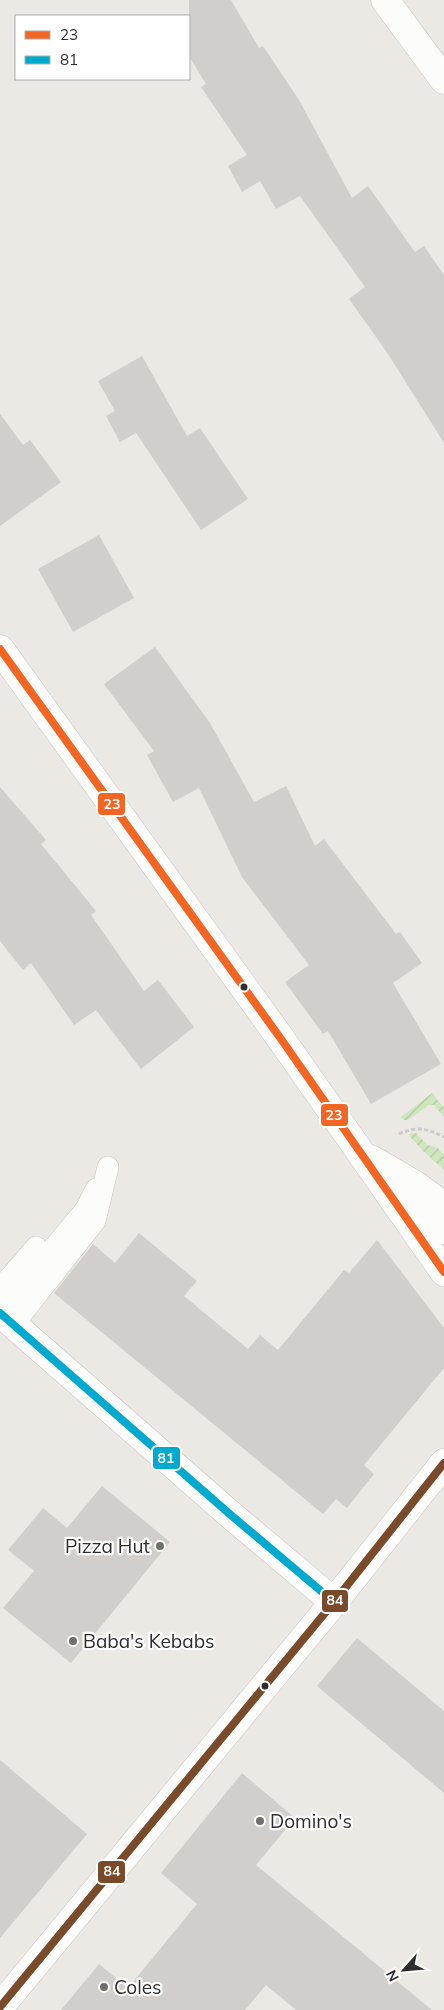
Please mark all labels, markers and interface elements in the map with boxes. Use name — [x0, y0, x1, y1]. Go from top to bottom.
legend — [15, 15, 190, 80]
text: 23 — [60, 25, 78, 44]
text: 81 — [60, 50, 78, 69]
line badge: 23 — [97, 792, 126, 816]
text: 23 — [104, 795, 120, 813]
unlabelled marker — [239, 982, 249, 992]
line badge: 23 — [320, 1103, 349, 1127]
text: 23 — [326, 1106, 342, 1124]
line badge: 81 — [152, 1446, 181, 1470]
text: 81 — [158, 1449, 174, 1467]
place label: Pizza Hut — [65, 1534, 150, 1558]
marker: Pizza Hut — [154, 1540, 166, 1552]
line badge: 84 — [321, 1589, 349, 1613]
text: 84 — [327, 1591, 344, 1609]
place label: Baba's Kebabs — [83, 1629, 215, 1653]
marker: Baba's Kebabs — [67, 1635, 79, 1647]
unlabelled marker — [260, 1681, 270, 1691]
place label: Domino's — [270, 1809, 352, 1833]
marker: Domino's — [254, 1815, 266, 1827]
line badge: 84 — [97, 1860, 126, 1884]
text: 84 — [104, 1862, 121, 1880]
north arrow — [379, 1945, 429, 1995]
text: N — [382, 1967, 403, 1985]
place label: Coles — [114, 1975, 161, 1999]
marker: Coles — [98, 1981, 110, 1993]

